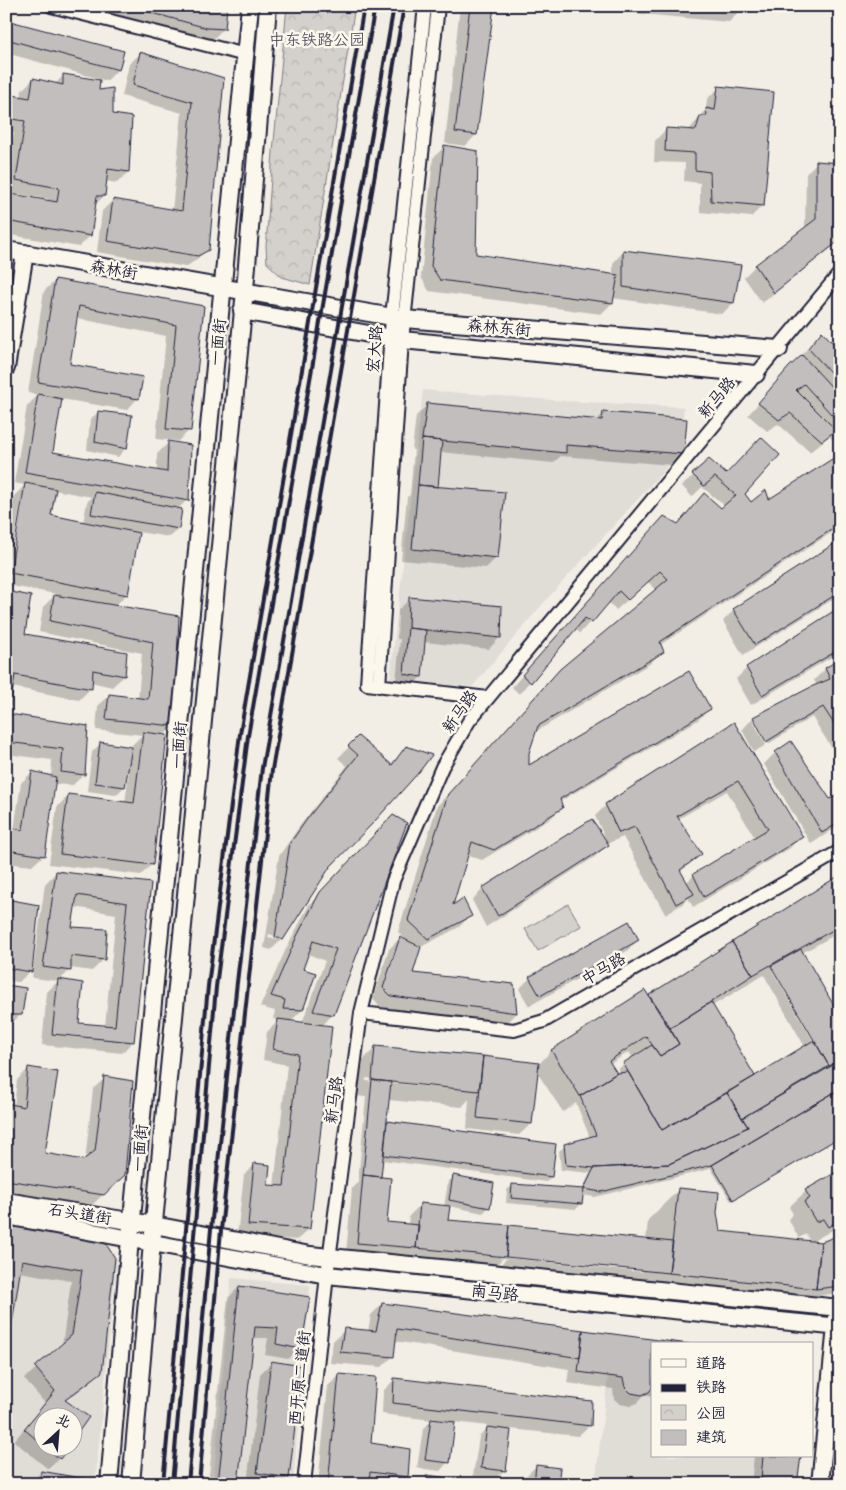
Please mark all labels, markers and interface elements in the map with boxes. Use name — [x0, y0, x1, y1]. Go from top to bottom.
park label: 中东铁路公园 — [269, 30, 365, 49]
street label: 森林街 — [89, 256, 139, 283]
street label: 森林东街 — [466, 315, 532, 340]
street label: 一面街 — [206, 317, 229, 367]
street label: 宏大路 — [363, 324, 386, 374]
street label: 新马路 — [694, 373, 739, 422]
street label: 新马路 — [438, 686, 481, 736]
street label: 一面街 — [167, 720, 190, 770]
street label: 中马路 — [578, 948, 629, 989]
street label: 新马路 — [321, 1075, 346, 1125]
street label: 一面街 — [128, 1123, 151, 1173]
street label: 石头道街 — [47, 1199, 113, 1228]
street label: 南马路 — [470, 1281, 520, 1304]
street label: 西开原二道街 — [285, 1329, 314, 1427]
legend — [651, 1342, 814, 1458]
text: 道路 — [696, 1354, 726, 1372]
text: 铁路 — [696, 1378, 726, 1396]
text: 公园 — [696, 1404, 726, 1422]
north arrow — [32, 1408, 82, 1458]
text: 北 — [53, 1410, 73, 1431]
text: 建筑 — [696, 1428, 726, 1446]

